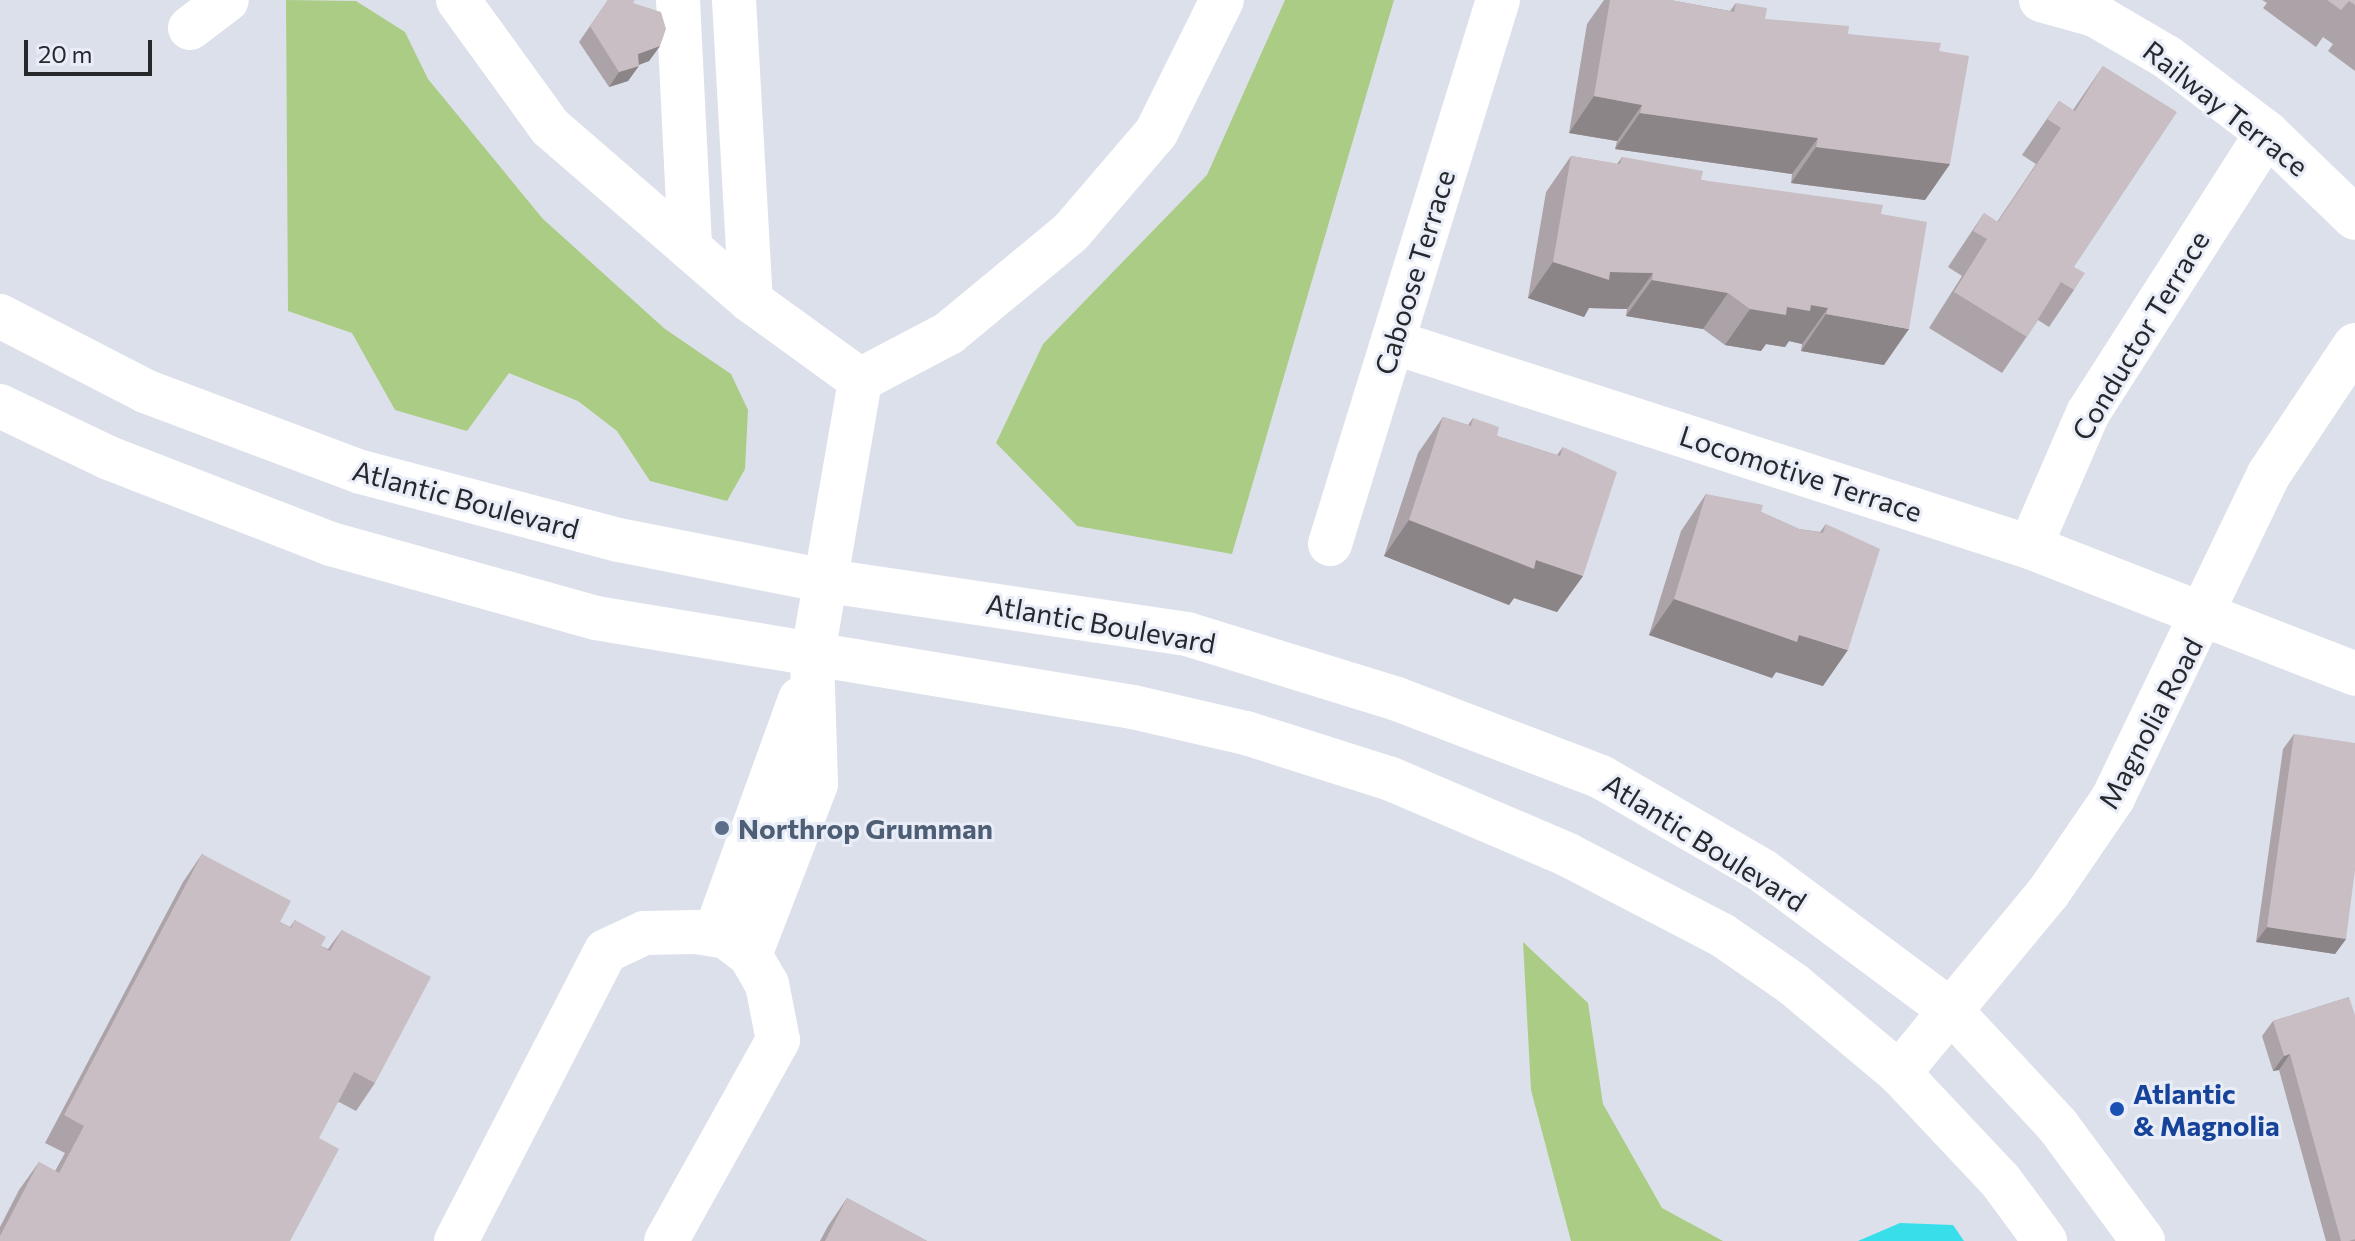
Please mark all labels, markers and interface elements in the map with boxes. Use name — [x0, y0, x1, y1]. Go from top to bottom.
scale bar — [28, 24, 156, 74]
street label: Railway Terrace — [2137, 33, 2315, 183]
text: 20 m — [38, 39, 92, 68]
street label: Caboose Terrace — [1367, 166, 1461, 378]
street label: Conductor Terrace — [2064, 224, 2216, 446]
street label: Locomotive Terrace — [1676, 418, 1926, 528]
street label: Atlantic Boulevard — [349, 453, 583, 545]
street label: Atlantic Boulevard — [983, 586, 1219, 660]
street label: Magnolia Road — [2091, 632, 2209, 814]
street label: Atlantic Boulevard — [1597, 766, 1813, 918]
place label: Northrop Grumman — [738, 811, 993, 845]
marker: Northrop Grumman — [713, 819, 731, 837]
place label: Atlantic & Magnolia — [2133, 1076, 2280, 1142]
marker: Atlantic & Magnolia — [2108, 1100, 2126, 1118]

